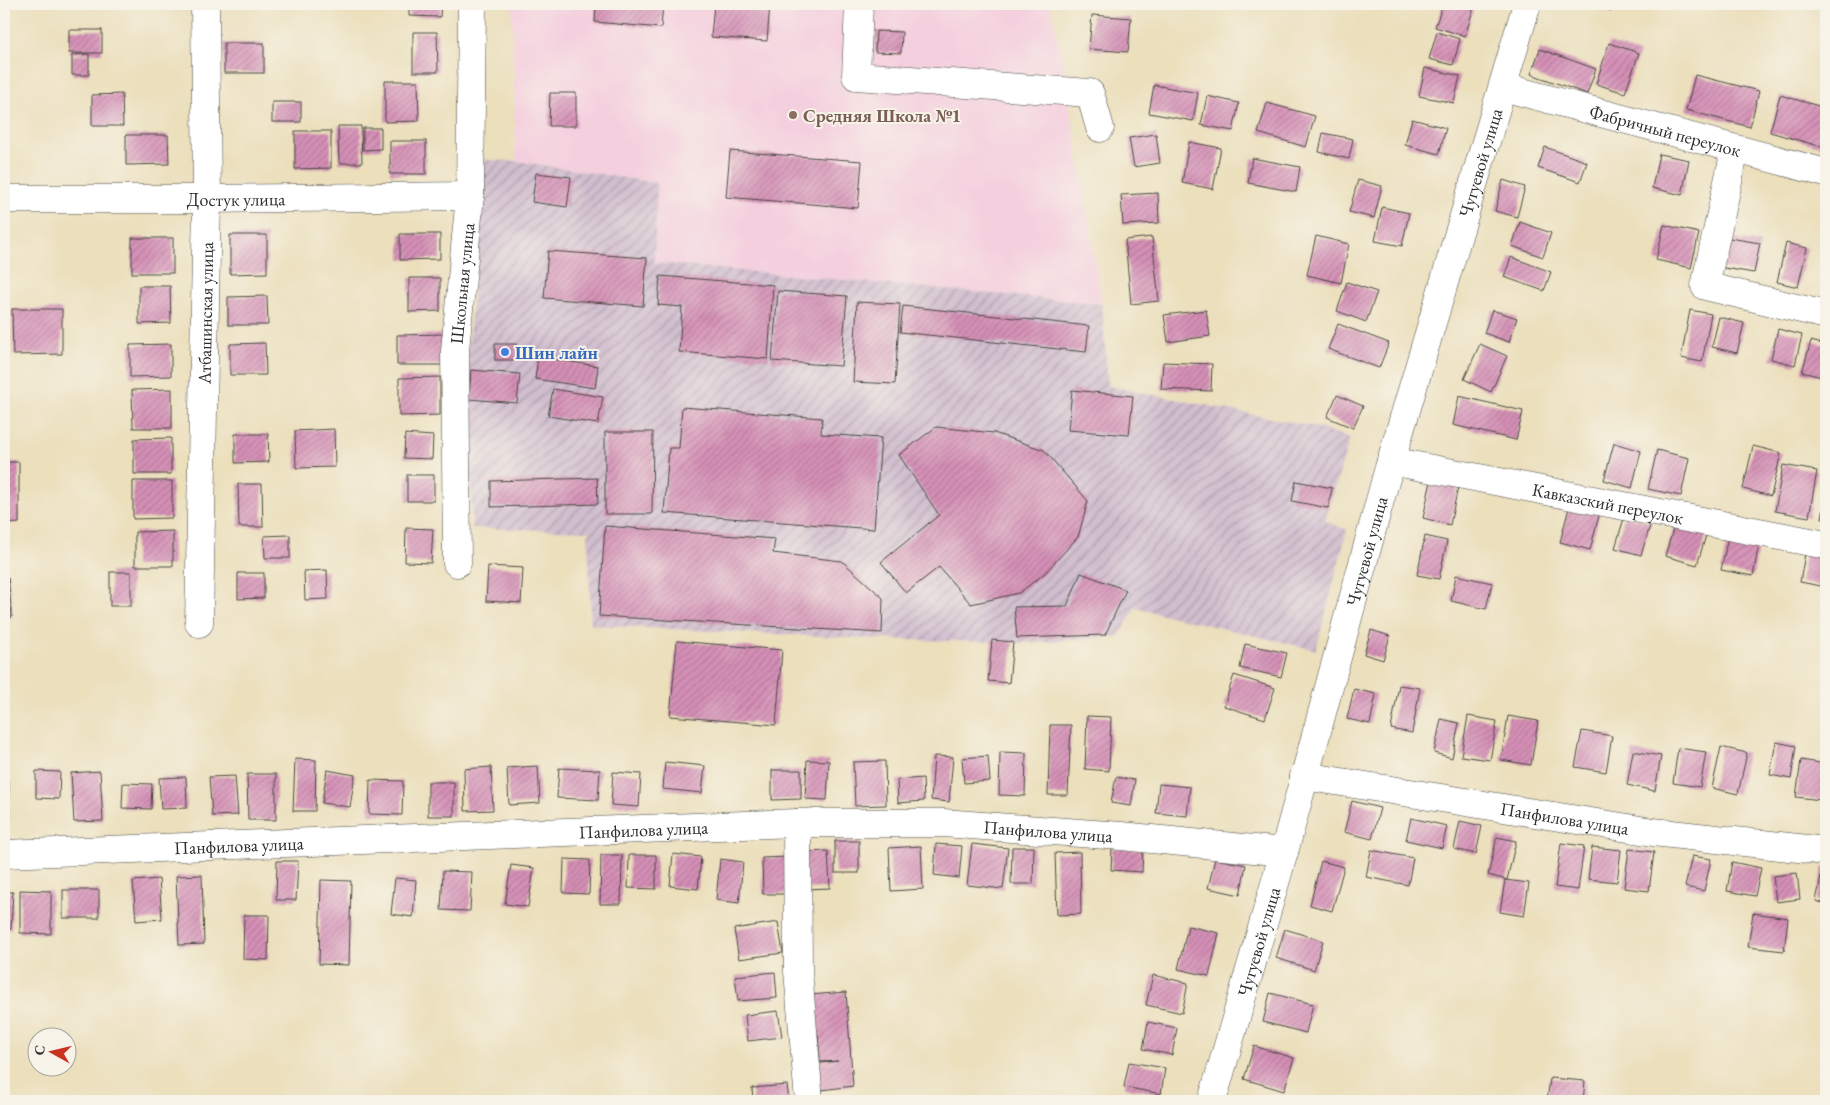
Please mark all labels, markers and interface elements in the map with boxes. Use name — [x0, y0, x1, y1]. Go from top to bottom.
street label: Фабричный переулок — [1587, 99, 1744, 161]
place label: Средняя Школа №1 — [803, 104, 961, 127]
street label: Чугуевой улица — [1453, 104, 1507, 220]
marker: Средняя Школа №1 — [787, 109, 799, 121]
street label: Достук улица — [187, 187, 286, 211]
street label: Школьная улица — [444, 221, 479, 345]
street label: Атбашинская улица — [192, 241, 218, 385]
place label: Шин лайн — [515, 341, 599, 364]
marker: Шин лайн — [499, 346, 511, 358]
street label: Кавказский переулок — [1530, 477, 1686, 529]
street label: Чугуевой улица — [1340, 493, 1392, 609]
street label: Панфилова улица — [1499, 796, 1631, 840]
street label: Панфилова улица — [983, 814, 1114, 847]
street label: Панфилова улица — [578, 815, 710, 843]
street label: Панфилова улица — [174, 831, 305, 859]
street label: Чугуевой улица — [1231, 883, 1285, 999]
north arrow — [28, 1028, 78, 1078]
text: С — [30, 1044, 49, 1056]

